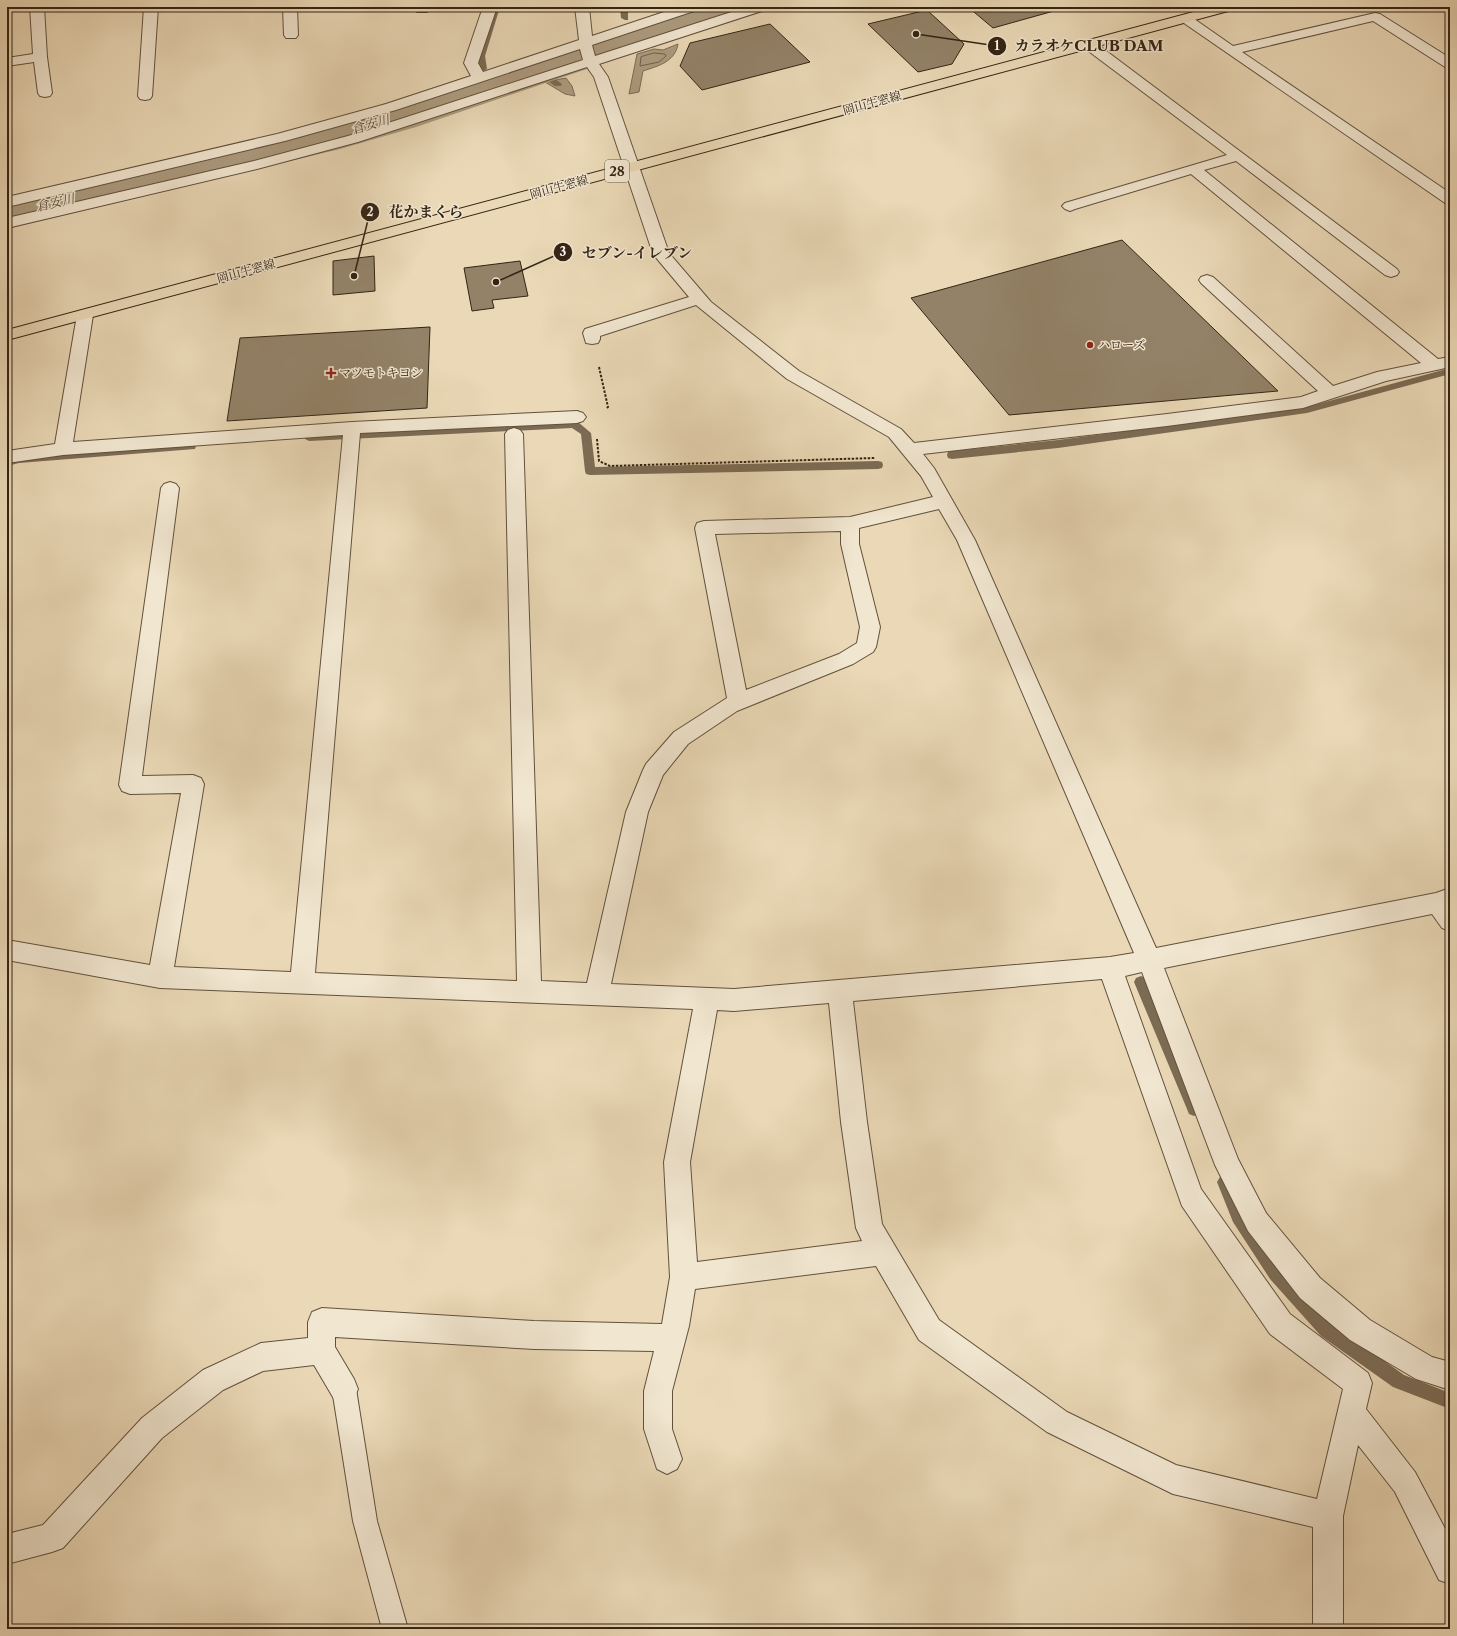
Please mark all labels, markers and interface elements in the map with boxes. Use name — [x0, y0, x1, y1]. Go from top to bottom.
callout: カラオケCLUB DAM — [987, 32, 1172, 59]
text: カラオケCLUB DAM — [1014, 36, 1164, 55]
text: 1 — [994, 38, 1000, 53]
street label: 岡山牛窓線 — [841, 88, 903, 118]
water label: 倉安川 — [349, 110, 393, 137]
road number: 28 — [605, 160, 629, 182]
street label: 岡山牛窓線 — [528, 172, 590, 202]
water label: 倉安川 — [34, 189, 78, 214]
callout: 花かまくら — [360, 199, 471, 226]
text: 花かまくら — [388, 202, 464, 221]
text: 2 — [366, 204, 374, 219]
callout: セブン-イレブン — [553, 239, 701, 266]
text: セブン-イレブン — [582, 243, 692, 262]
text: 3 — [560, 244, 567, 259]
street label: 岡山牛窓線 — [215, 256, 277, 286]
place label: ハローズ — [1098, 337, 1145, 352]
marker: ハローズ — [1085, 340, 1095, 350]
place label: マツモトキヨシ — [339, 365, 423, 380]
marker: マツモトキヨシ — [326, 368, 336, 378]

